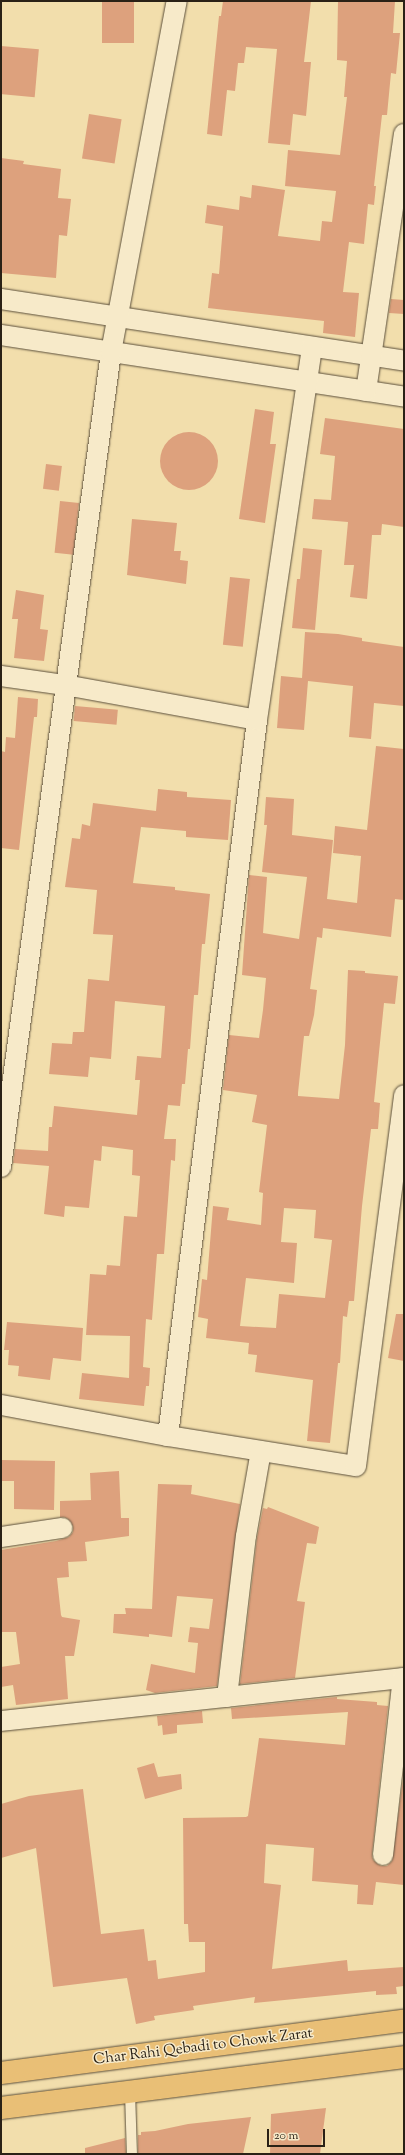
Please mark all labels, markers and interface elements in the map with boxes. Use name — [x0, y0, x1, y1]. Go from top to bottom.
street label: Char Rahi Qebadi to Chowk Zarat — [92, 2025, 314, 2069]
scale bar — [269, 2121, 327, 2147]
text: 20 m — [274, 2127, 298, 2145]

